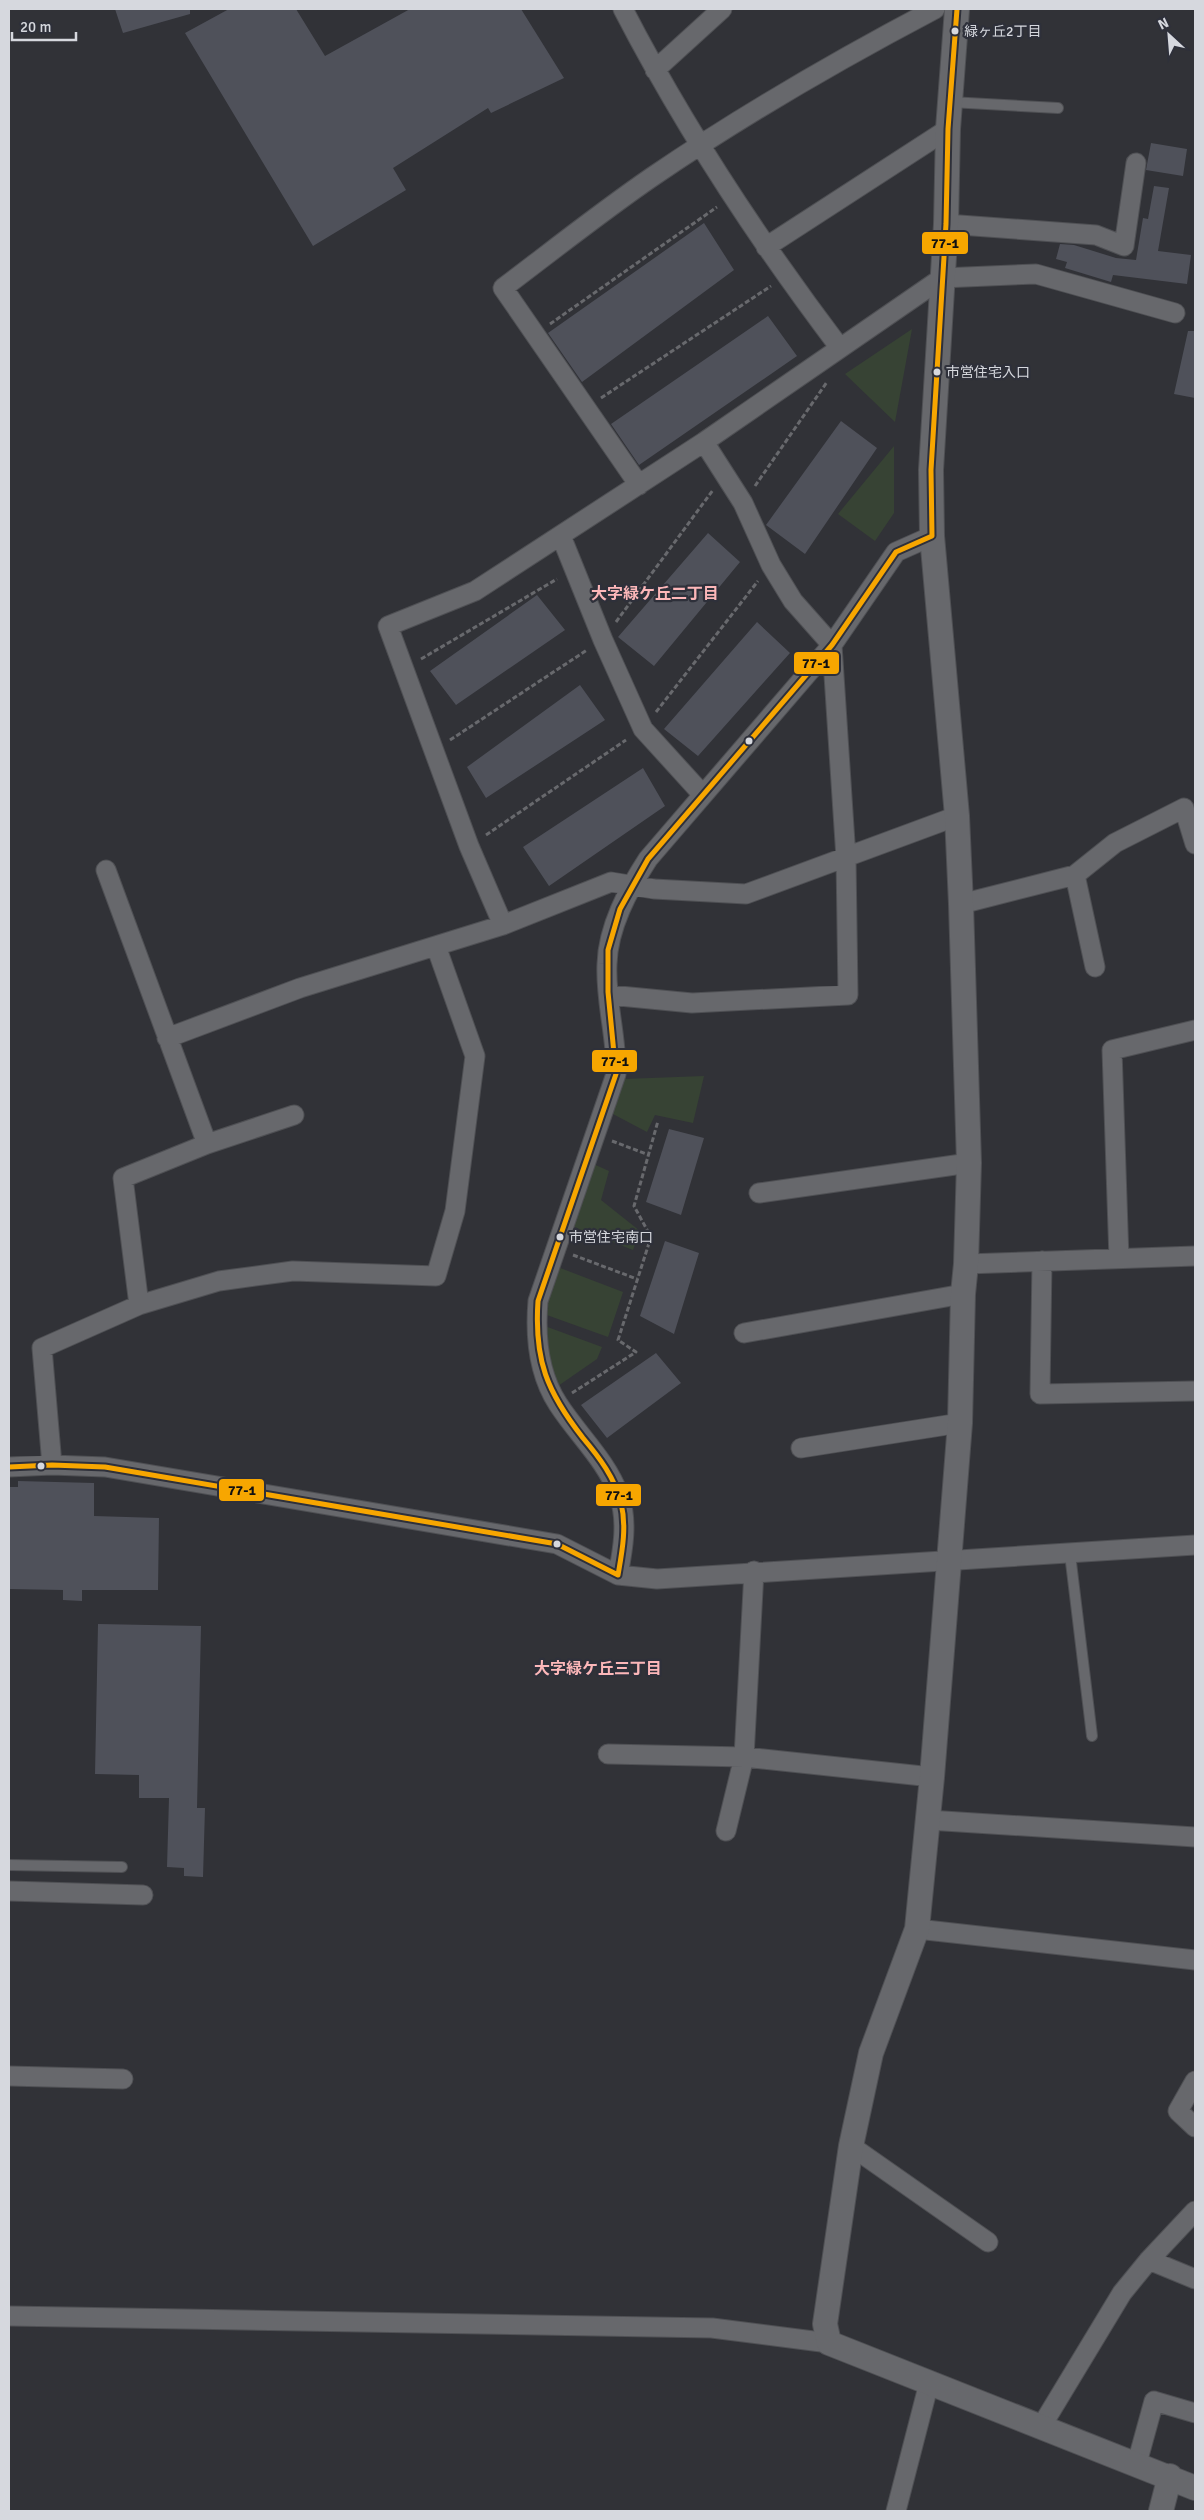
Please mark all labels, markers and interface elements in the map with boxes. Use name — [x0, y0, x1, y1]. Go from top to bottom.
scale bar — [12, 10, 76, 42]
north arrow — [1144, 10, 1194, 60]
text: N — [1155, 14, 1172, 34]
text: 20 m — [20, 18, 51, 36]
place label: 緑ヶ丘2丁目 — [964, 23, 1042, 40]
marker: 緑ヶ丘2丁目 — [950, 26, 960, 36]
line badge: 77-1 — [921, 231, 969, 255]
text: 77-1 — [931, 235, 959, 252]
place label: 市営住宅入口 — [946, 364, 1030, 381]
marker: 市営住宅入口 — [932, 367, 942, 377]
district label: 大字緑ケ丘二丁目 — [591, 584, 719, 604]
line badge: 77-1 — [793, 651, 840, 675]
text: 77-1 — [802, 655, 830, 672]
unlabelled marker — [744, 736, 754, 746]
line badge: 77-1 — [591, 1049, 638, 1073]
text: 77-1 — [601, 1053, 629, 1070]
place label: 市営住宅南口 — [569, 1229, 653, 1246]
marker: 市営住宅南口 — [555, 1232, 565, 1242]
unlabelled marker — [36, 1461, 46, 1471]
line badge: 77-1 — [218, 1478, 265, 1502]
text: 77-1 — [228, 1482, 256, 1499]
line badge: 77-1 — [595, 1483, 642, 1507]
text: 77-1 — [605, 1487, 633, 1504]
unlabelled marker — [552, 1539, 562, 1549]
district label: 大字緑ケ丘三丁目 — [534, 1659, 662, 1679]

